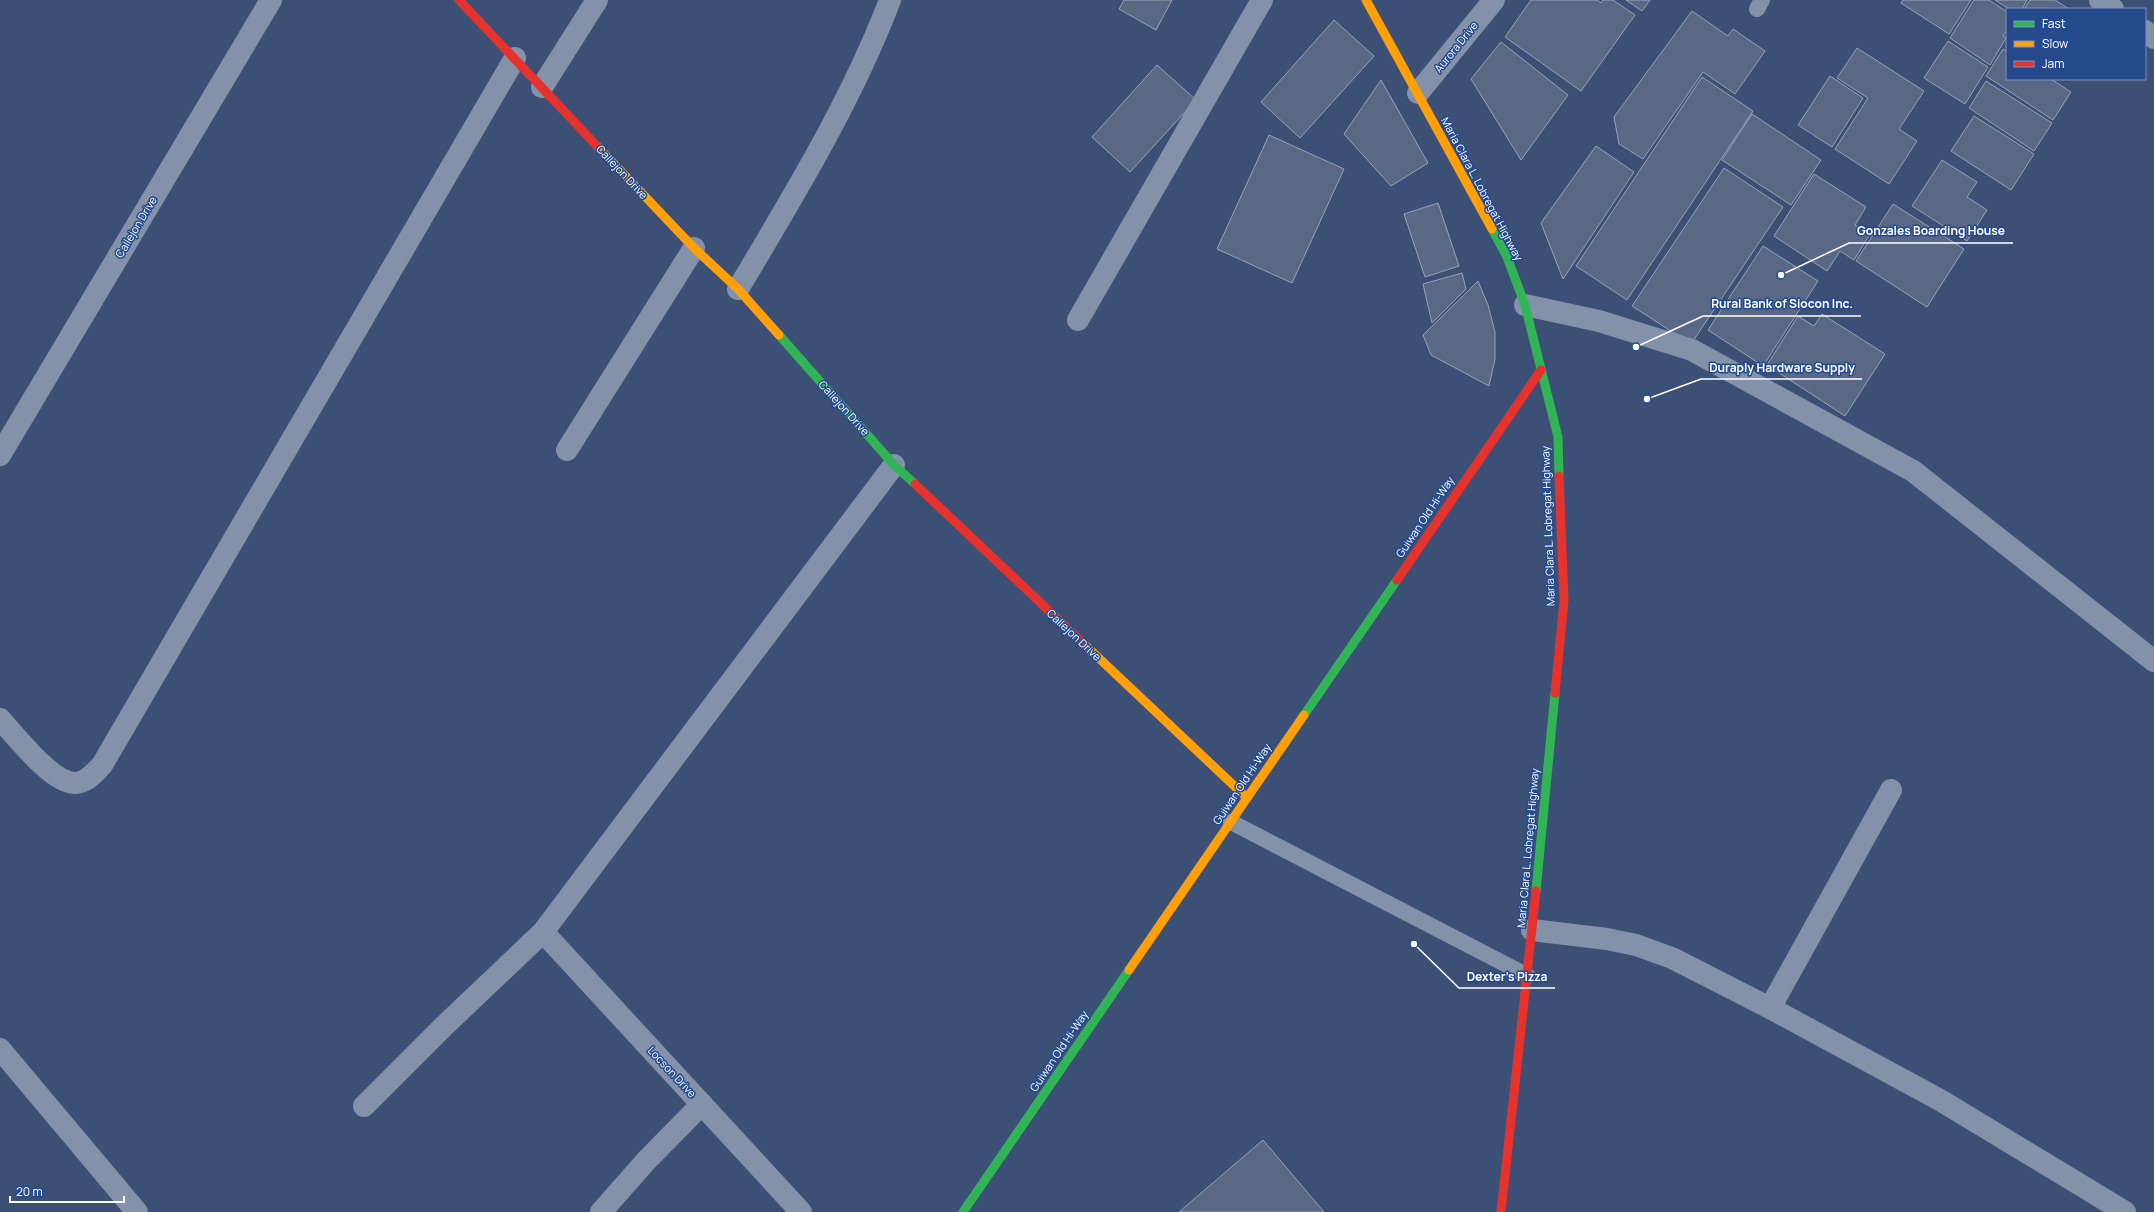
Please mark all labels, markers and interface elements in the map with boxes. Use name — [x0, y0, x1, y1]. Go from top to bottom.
legend — [2006, 8, 2146, 80]
text: Fast — [2042, 15, 2066, 32]
street label: Aurora Drive — [1430, 18, 1481, 75]
text: Slow — [2042, 35, 2068, 52]
text: Jam — [2042, 55, 2064, 72]
street label: Maria Clara L. Lobregat Highway — [1438, 114, 1527, 263]
street label: Callejon Drive — [593, 141, 652, 203]
street label: Callejon Drive — [111, 193, 160, 260]
callout: Gonzales Boarding House — [1849, 219, 2013, 243]
text: Gonzales Boarding House — [1857, 222, 2005, 239]
callout: Rural Bank of Siocon Inc. — [1703, 292, 1861, 316]
text: Rural Bank of Siocon Inc. — [1711, 295, 1853, 312]
callout: Duraply Hardware Supply — [1701, 355, 1862, 379]
text: Duraply Hardware Supply — [1709, 359, 1855, 376]
street label: Callejon Drive — [816, 377, 873, 439]
street label: Maria Clara L. Lobregat Highway — [1537, 445, 1558, 606]
street label: Guiwan Old Hi-Way — [1392, 473, 1457, 560]
street label: Callejon Drive — [1044, 606, 1105, 664]
street label: Guiwan Old Hi-Way — [1209, 740, 1274, 827]
street label: Maria Clara L. Lobregat Highway — [1513, 767, 1542, 929]
callout: Dexter's Pizza — [1459, 964, 1555, 988]
text: Dexter's Pizza — [1467, 968, 1547, 985]
street label: Guiwan Old Hi-Way — [1026, 1007, 1091, 1094]
street label: Locson Drive — [645, 1043, 700, 1101]
scale bar — [10, 1178, 124, 1204]
text: 20 m — [16, 1183, 43, 1200]

